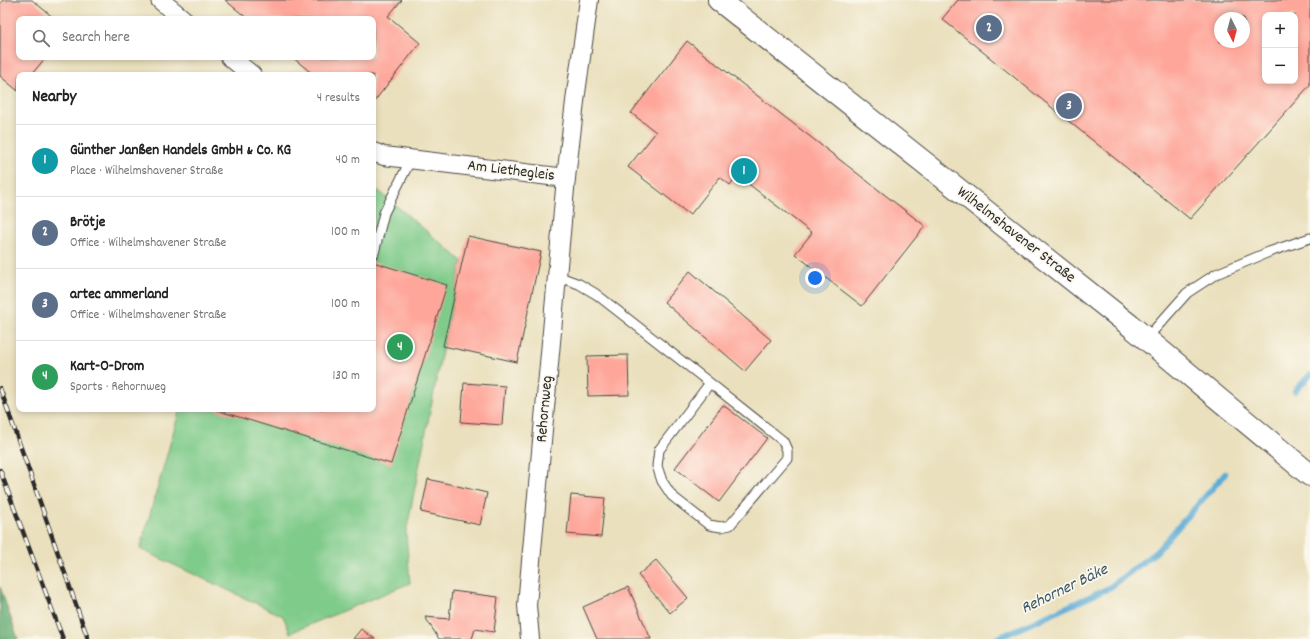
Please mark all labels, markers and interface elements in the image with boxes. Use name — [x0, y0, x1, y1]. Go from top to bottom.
north arrow — [1214, 12, 1250, 48]
map controls — [1262, 12, 1298, 84]
button: + — [1262, 12, 1298, 48]
pin: 2 — [976, 13, 1002, 43]
search box — [16, 16, 376, 60]
icon: search — [30, 27, 52, 49]
text: Search here — [62, 27, 130, 49]
button: − — [1262, 48, 1298, 84]
text: Nearby — [32, 86, 76, 110]
text: 4 results — [317, 89, 360, 108]
pin: 3 — [1056, 91, 1082, 121]
text: Günther Janßen Handels GmbH & Co. KG — [70, 140, 291, 162]
text: 1 — [44, 151, 46, 170]
text: 40 m — [336, 151, 360, 170]
street label: Am Liethegleis — [466, 154, 556, 188]
pin: 1 — [731, 156, 757, 186]
text: Place · Wilhelmshavener Straße — [70, 162, 223, 181]
street label: Wilhelmshavener Straße — [952, 181, 1080, 289]
text: Brötje — [70, 212, 105, 234]
text: 2 — [42, 223, 48, 242]
text: 100 m — [331, 223, 360, 242]
text: Office · Wilhelmshavener Straße — [70, 234, 226, 253]
your location — [805, 268, 825, 288]
text: artec ammerland — [70, 284, 169, 306]
text: 3 — [42, 295, 48, 314]
text: 100 m — [331, 295, 360, 314]
text: Office · Wilhelmshavener Straße — [70, 306, 226, 325]
pin: 4 — [387, 332, 413, 362]
text: Kart-O-Drom — [70, 356, 144, 378]
text: 4 — [42, 367, 48, 386]
text: 130 m — [332, 367, 360, 386]
street label: Rehornweg — [531, 375, 559, 443]
text: Sports · Rehornweg — [70, 378, 166, 397]
water label: Rehorner Bäke — [1018, 558, 1114, 621]

